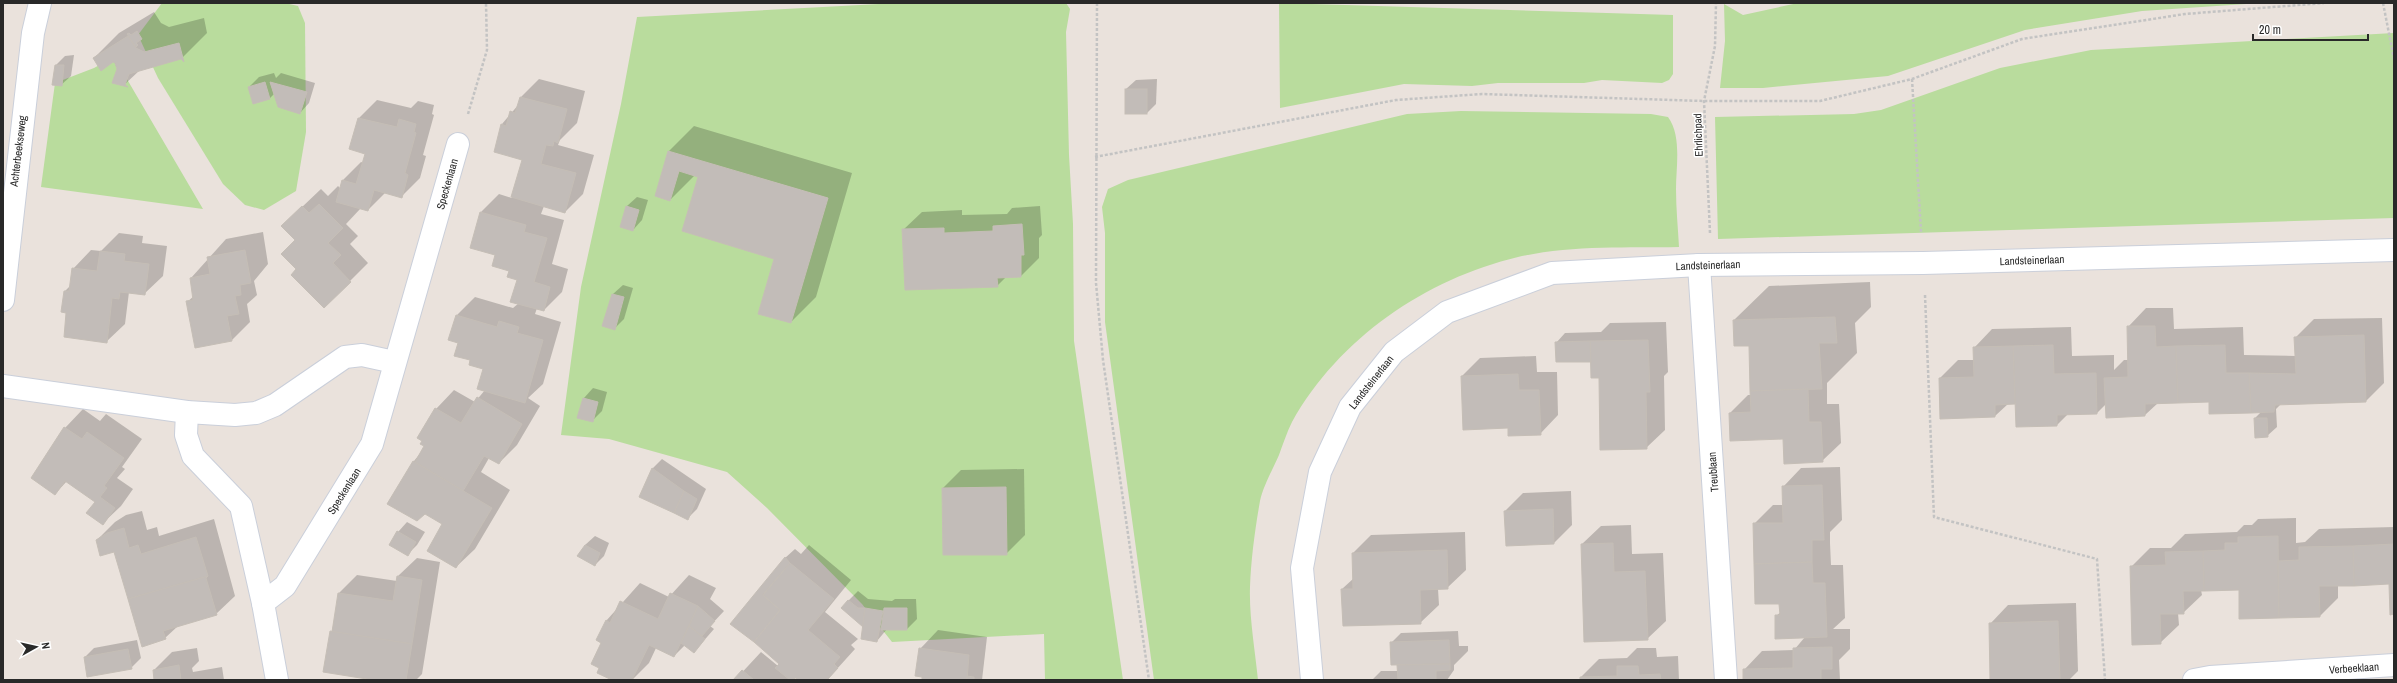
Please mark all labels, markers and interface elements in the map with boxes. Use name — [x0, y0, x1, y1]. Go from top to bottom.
scale bar — [2253, 16, 2368, 42]
text: 20 m — [2259, 22, 2281, 38]
street label: Ehrlichpad — [1690, 113, 1706, 157]
street label: Achterbeekseweg — [7, 115, 29, 188]
street label: Speckenlaan — [433, 157, 461, 211]
street label: Landsteinerlaan — [1999, 252, 2065, 268]
street label: Landsteinerlaan — [1675, 257, 1741, 273]
street label: Landsteinerlaan — [1346, 352, 1396, 412]
street label: Treublaan — [1705, 451, 1721, 493]
street label: Speckenlaan — [324, 465, 364, 517]
north arrow — [16, 627, 56, 667]
text: N — [39, 641, 53, 650]
street label: Verbeeklaan — [2328, 659, 2380, 677]

